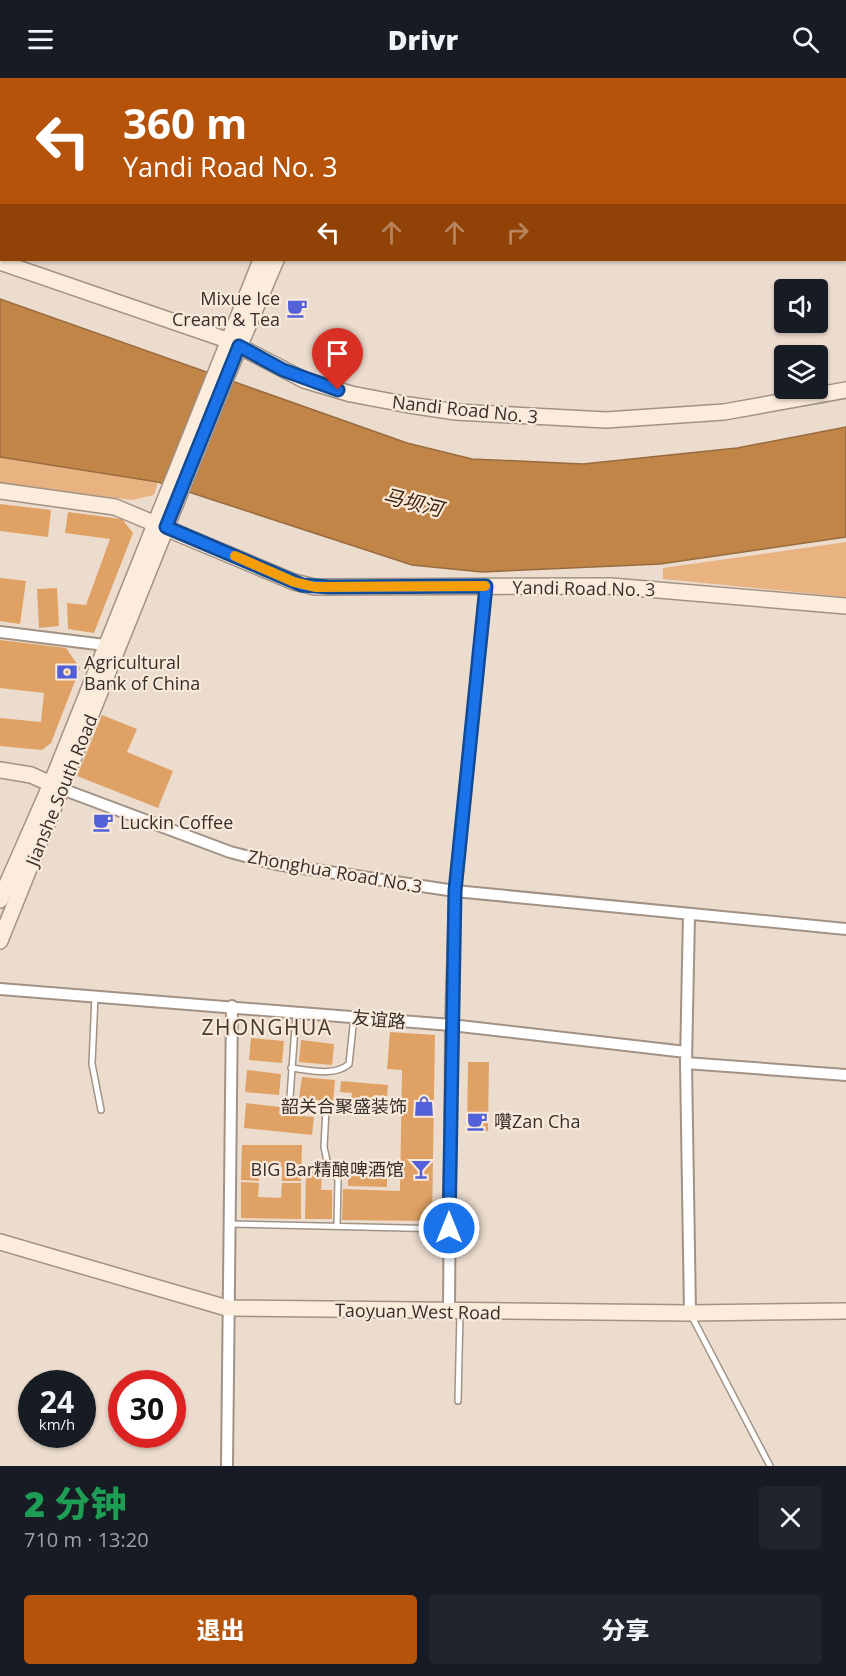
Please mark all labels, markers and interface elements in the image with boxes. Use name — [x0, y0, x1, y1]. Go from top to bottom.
text: Drivr — [388, 21, 458, 58]
icon: menu — [24, 23, 57, 56]
icon: search — [789, 23, 822, 56]
text: 360 m — [123, 94, 247, 151]
icon: left — [24, 102, 102, 180]
text: Yandi Road No. 3 — [123, 148, 338, 185]
icon: left — [312, 216, 345, 249]
icon: ahead — [375, 216, 408, 249]
icon: ahead — [438, 216, 471, 249]
icon: right — [501, 216, 534, 249]
map controls — [774, 279, 828, 399]
button: sound — [774, 279, 828, 333]
place label: Mixue Ice Cream & Tea — [172, 286, 280, 331]
cafe icon: Mixue Ice Cream & Tea — [285, 296, 309, 320]
pin — [312, 328, 363, 390]
icon: arrive — [321, 337, 354, 370]
button: layers — [774, 345, 828, 399]
street label: Nandi Road No. 3 — [391, 389, 539, 429]
water label: 马坝河 — [381, 482, 449, 523]
street label: Yandi Road No. 3 — [512, 575, 656, 601]
place label: Agricultural Bank of China — [84, 650, 200, 695]
bank icon: Agricultural Bank of China — [55, 660, 79, 684]
street label: Jianshe South Road — [19, 711, 102, 871]
cafe icon: Luckin Coffee — [91, 810, 115, 834]
place label: Luckin Coffee — [120, 810, 233, 834]
street label: Zhonghua Road No.3 — [246, 844, 424, 898]
street label: 友谊路 — [351, 1005, 407, 1033]
district label: ZHONGHUA — [202, 1013, 333, 1041]
place label: 韶关合聚盛装饰 — [281, 1094, 407, 1118]
shop icon: 韶关合聚盛装饰 — [412, 1094, 436, 1118]
cafe icon: 囋Zan Cha — [465, 1109, 489, 1133]
place label: 囋Zan Cha — [494, 1109, 580, 1133]
place label: BIG Bar精酿啤酒馆 — [251, 1157, 404, 1181]
bar icon: BIG Bar精酿啤酒馆 — [409, 1157, 433, 1181]
position arrow — [417, 1196, 481, 1260]
street label: Taoyuan West Road — [335, 1298, 501, 1324]
speed limit sign: 30 — [108, 1370, 186, 1448]
text: 24 — [40, 1381, 74, 1422]
text: km/h — [39, 1414, 75, 1434]
text: 2 分钟 — [24, 1479, 126, 1528]
button: close — [759, 1486, 822, 1549]
text: 710 m · 13:20 — [24, 1526, 149, 1553]
button: 退出 — [24, 1595, 417, 1664]
button: 分享 — [429, 1595, 822, 1664]

